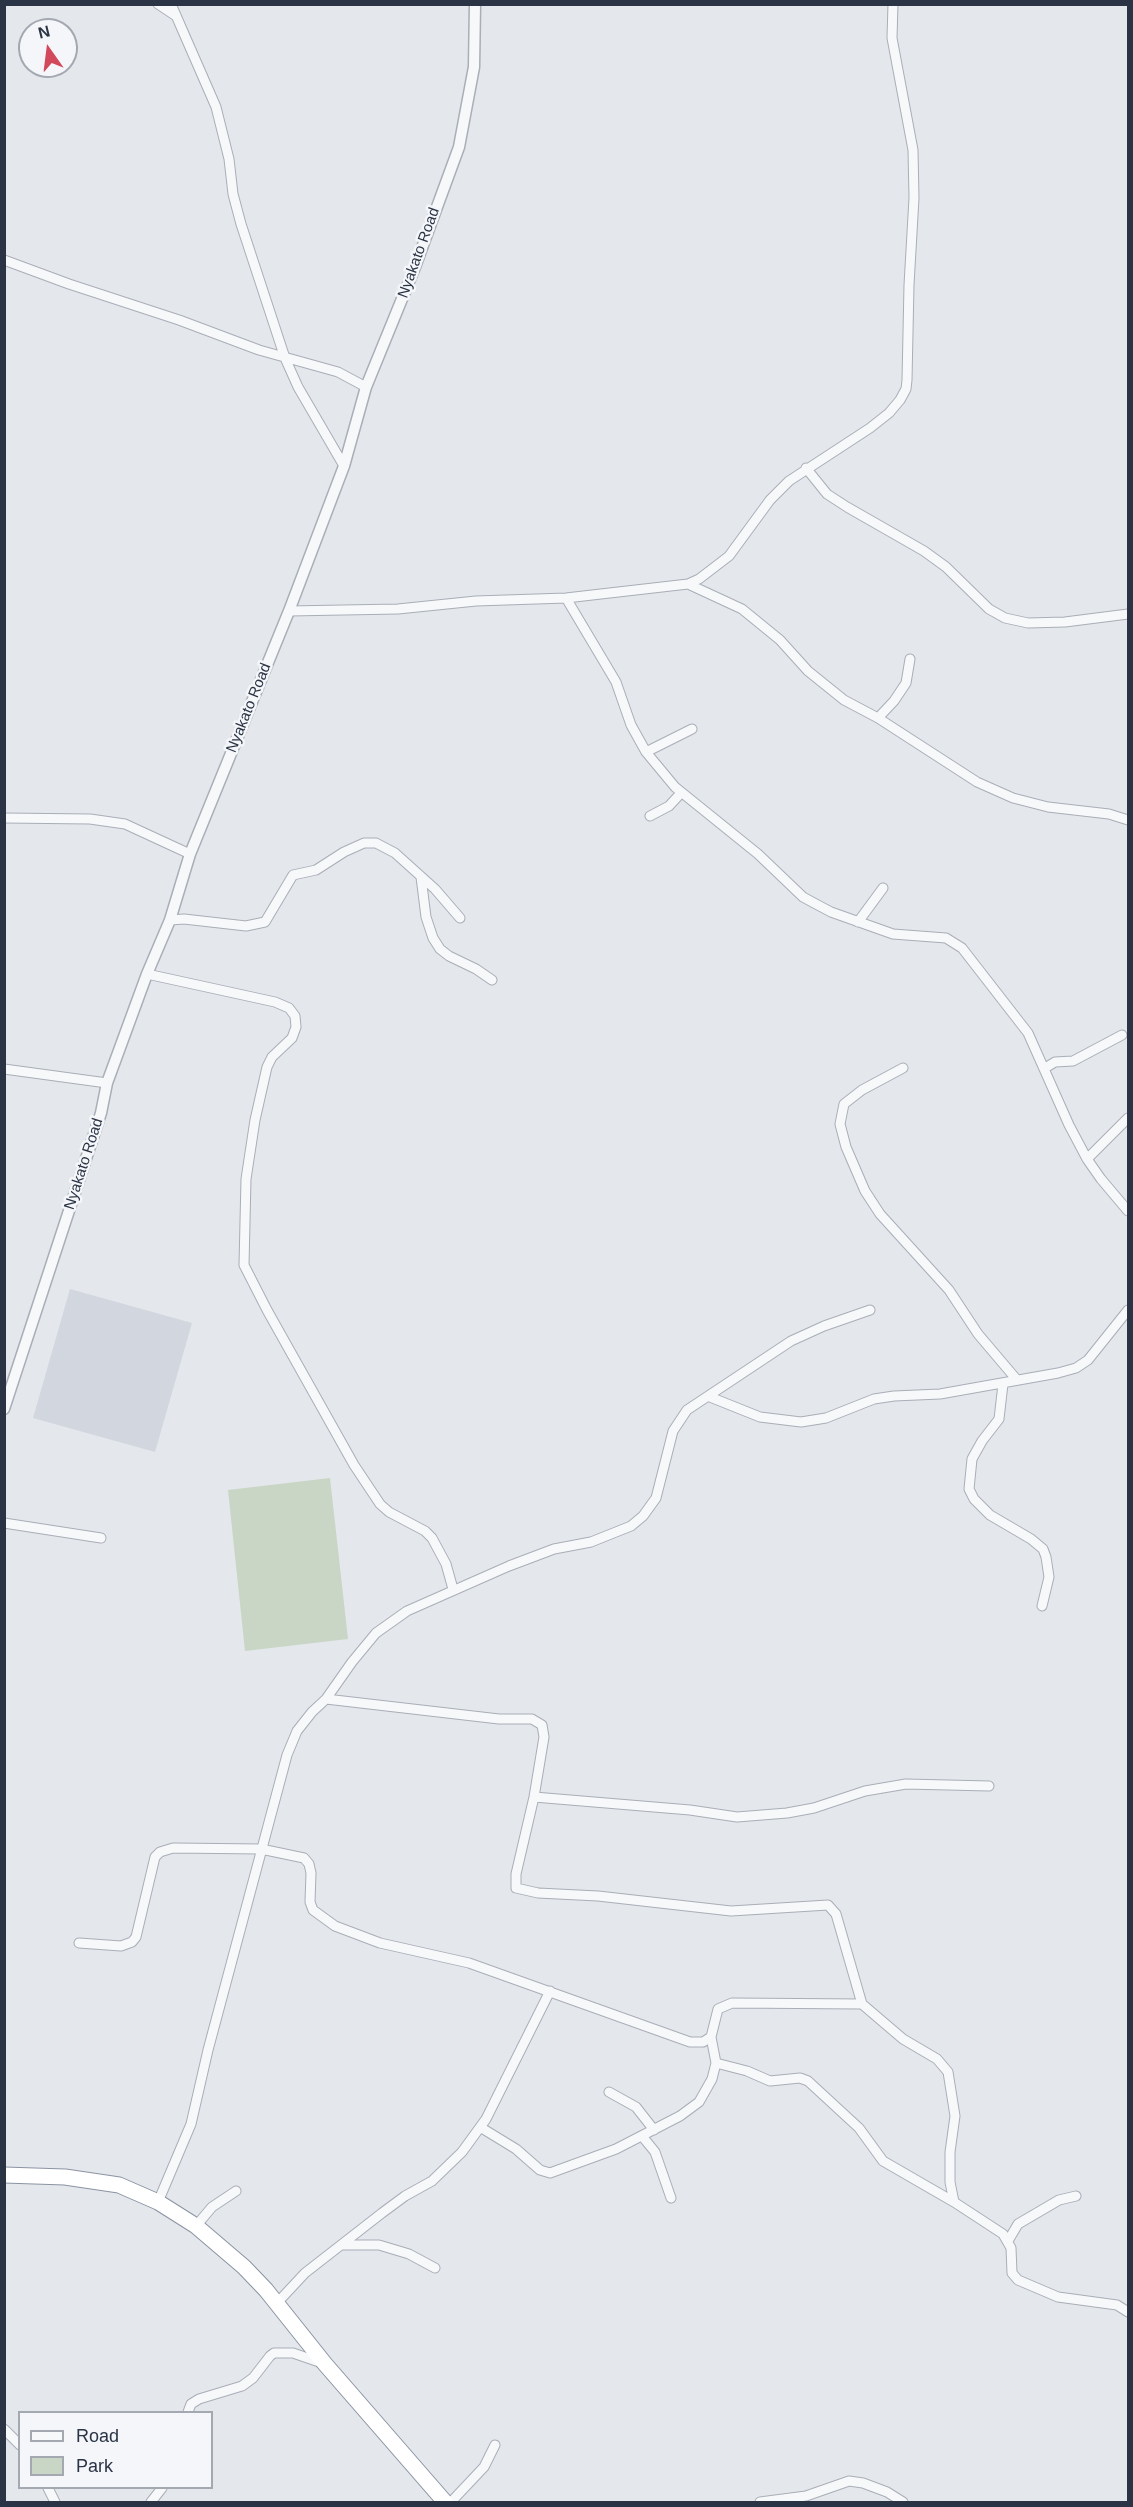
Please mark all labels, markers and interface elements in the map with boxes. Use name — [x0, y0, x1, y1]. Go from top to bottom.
north arrow — [18, 18, 78, 78]
text: N — [36, 22, 52, 42]
street label: Nyakato Road — [394, 205, 444, 301]
street label: Nyakato Road — [223, 661, 275, 755]
street label: Nyakato Road — [61, 1116, 107, 1212]
legend — [18, 2411, 213, 2489]
text: Road — [76, 2426, 119, 2446]
text: Park — [76, 2456, 113, 2476]

